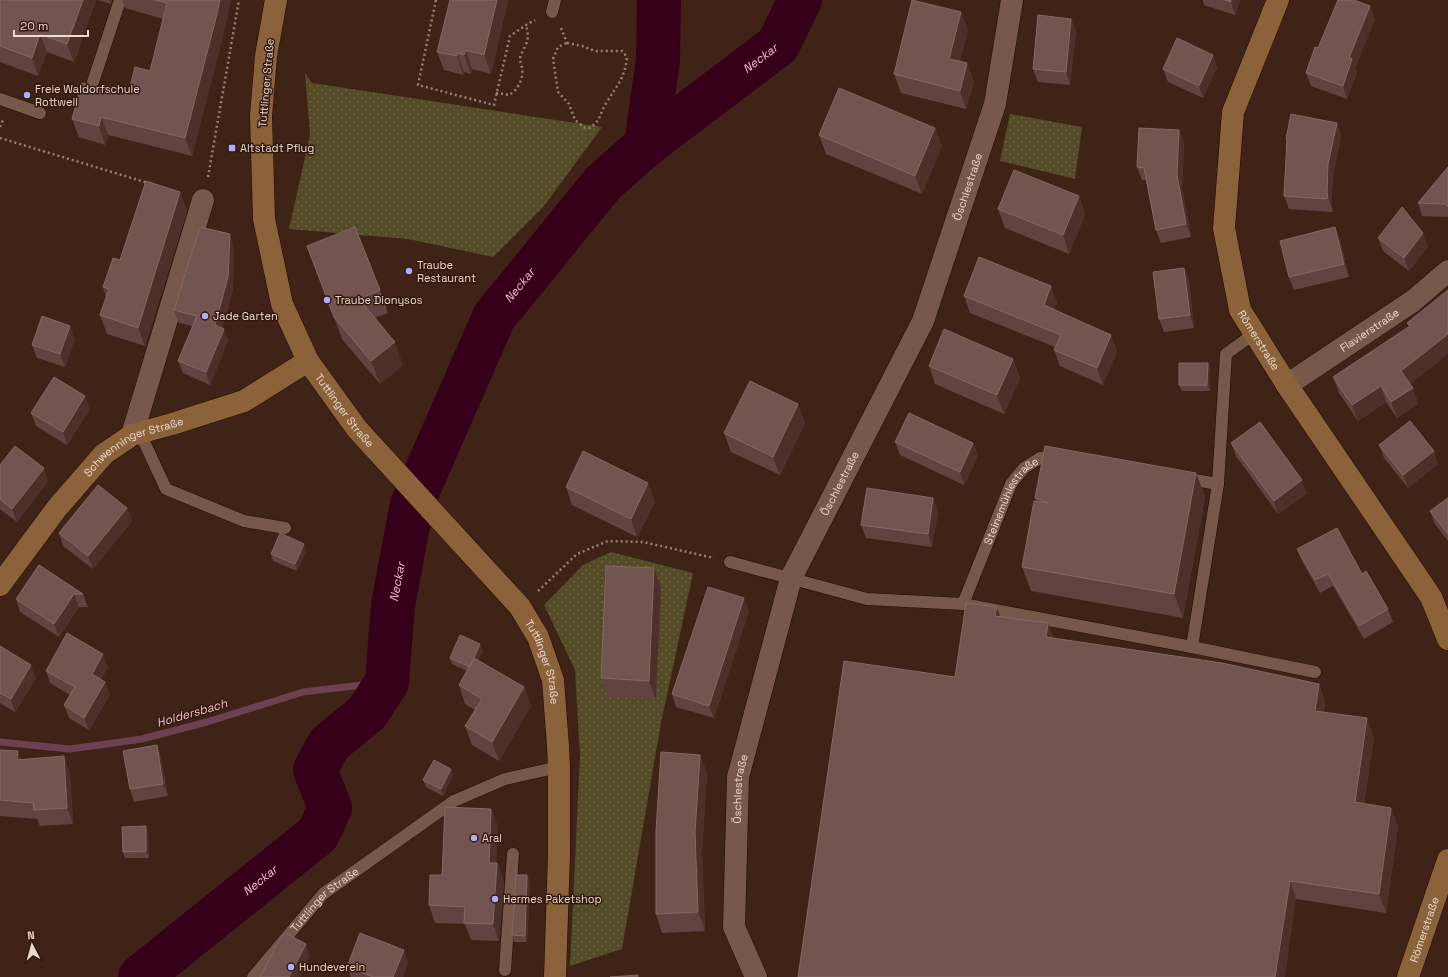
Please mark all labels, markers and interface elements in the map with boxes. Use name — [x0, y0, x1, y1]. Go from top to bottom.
scale bar — [14, 12, 88, 38]
text: 20 m — [20, 18, 48, 34]
street label: Tuttlinger Straße — [255, 38, 277, 128]
water label: Neckar — [740, 39, 782, 77]
place label: Freie Waldorfschule Rottweil — [35, 82, 140, 109]
marker: Freie Waldorfschule Rottweil — [22, 90, 32, 100]
place label: Altstadt Pflug — [240, 141, 314, 155]
marker: Altstadt Pflug — [227, 143, 237, 153]
street label: Öschlestraße — [949, 151, 985, 222]
place label: Traube Restaurant — [417, 258, 476, 285]
water label: Neckar — [501, 264, 539, 306]
marker: Traube Restaurant — [404, 266, 414, 276]
place label: Traube Dionysos — [335, 293, 423, 307]
marker: Traube Dionysos — [322, 295, 332, 305]
street label: Flavierstraße — [1337, 305, 1402, 355]
street label: Römerstraße — [1235, 307, 1283, 373]
place label: Jade Garten — [213, 309, 278, 323]
marker: Jade Garten — [200, 311, 210, 321]
street label: Tuttlinger Straße — [312, 370, 377, 450]
street label: Schwenninger Straße — [81, 414, 185, 479]
street label: Öschlestraße — [816, 449, 862, 518]
street label: Steinemühlestraße — [981, 454, 1041, 547]
water label: Neckar — [386, 559, 409, 603]
street label: Tuttlinger Straße — [522, 617, 562, 705]
water label: Holdersbach — [155, 695, 230, 731]
street label: Öschlestraße — [729, 753, 751, 824]
place label: Aral — [482, 831, 502, 845]
marker: Aral — [469, 833, 479, 843]
water label: Neckar — [239, 861, 282, 899]
street label: Tuttlinger Straße — [287, 864, 361, 935]
place label: Hermes Paketshop — [503, 892, 602, 906]
marker: Hermes Paketshop — [490, 894, 500, 904]
street label: Römerstraße — [1407, 895, 1442, 964]
north arrow — [12, 925, 52, 965]
text: N — [27, 928, 35, 942]
place label: Hundeverein — [299, 960, 365, 974]
marker: Hundeverein — [286, 962, 296, 972]

